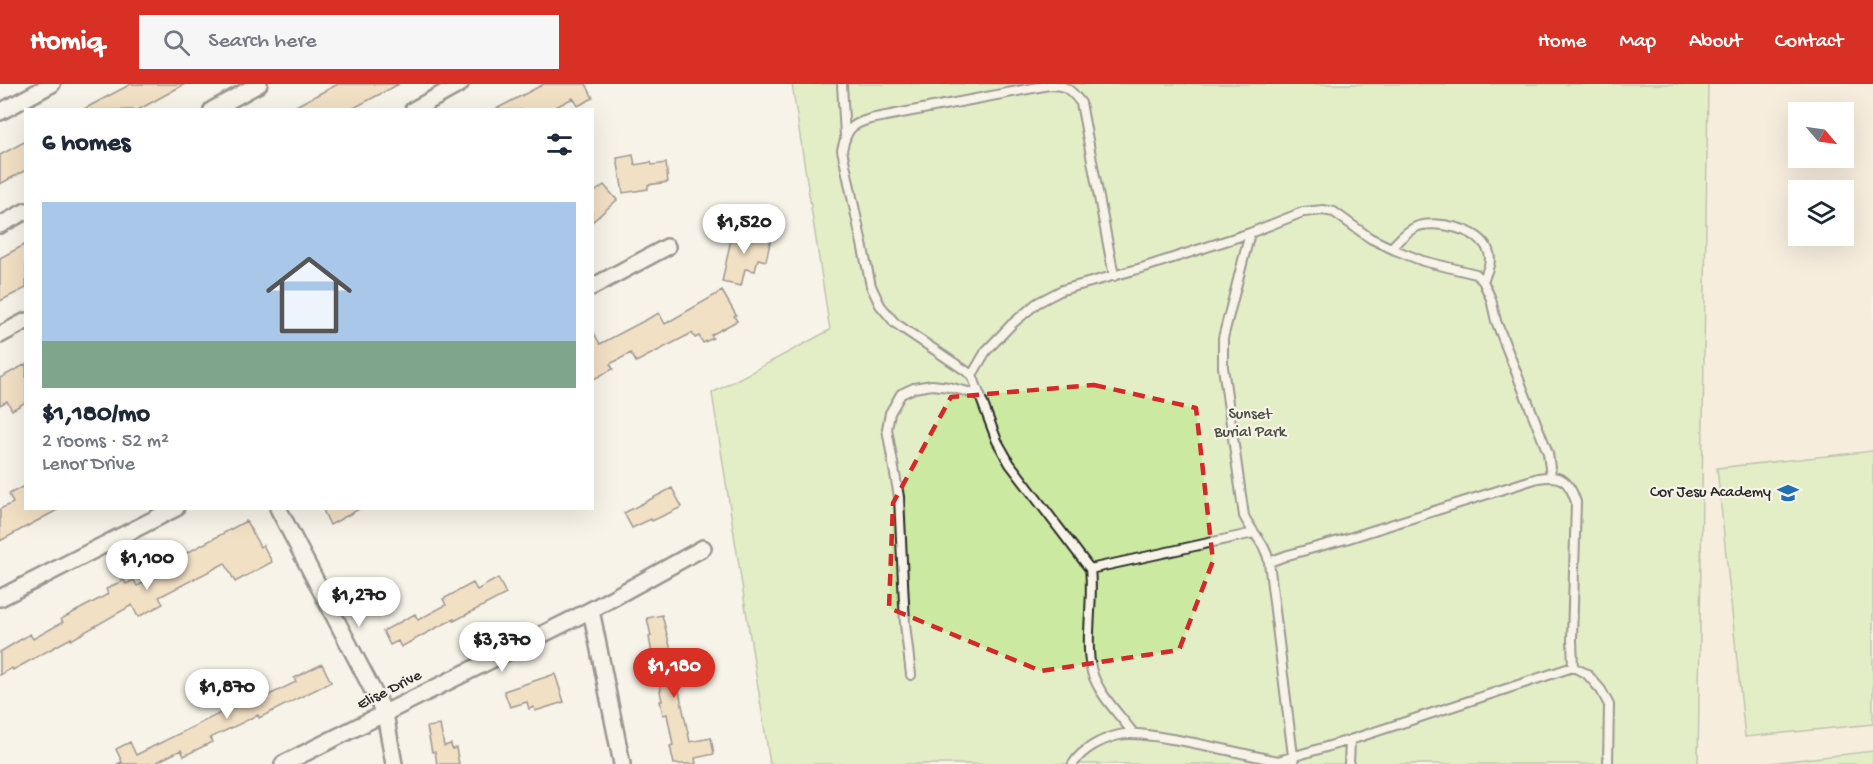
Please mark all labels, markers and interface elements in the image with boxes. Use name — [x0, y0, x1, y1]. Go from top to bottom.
search box — [139, 15, 559, 69]
text: Homiq — [30, 26, 103, 59]
icon: search — [160, 26, 193, 59]
text: Search here — [208, 29, 317, 55]
text: Home — [1538, 30, 1586, 55]
text: Map — [1619, 30, 1656, 55]
text: About — [1689, 30, 1742, 55]
text: Contact — [1775, 30, 1843, 55]
north arrow — [1788, 102, 1854, 168]
map controls — [1788, 102, 1854, 246]
icon: filters — [543, 128, 576, 161]
text: 6 homes — [42, 129, 130, 160]
button: layers — [1788, 180, 1854, 246]
pin: $1,520 — [695, 204, 793, 255]
text: $1,520 — [716, 212, 772, 235]
icon: home — [255, 241, 363, 349]
text: $1,180/mo — [42, 400, 150, 431]
park label: Sunset Burial Park — [1213, 406, 1288, 443]
text: 2 rooms · 52 m² — [42, 431, 169, 454]
text: Lenor Drive — [42, 454, 135, 477]
school or university icon: Cor Jesu Academy — [1776, 481, 1800, 505]
place label: Cor Jesu Academy — [1650, 484, 1771, 503]
pin: $1,100 — [98, 540, 196, 591]
text: $1,100 — [120, 548, 174, 571]
pin: $1,270 — [310, 577, 408, 628]
text: $1,270 — [332, 585, 386, 608]
pin: $3,370 — [453, 622, 551, 673]
text: $3,370 — [473, 630, 531, 653]
pin: $1,180 — [625, 648, 723, 699]
text: $1,180 — [647, 656, 701, 679]
street label: Elise Drive — [355, 666, 426, 715]
pin: $1,870 — [178, 669, 276, 720]
text: $1,870 — [199, 677, 255, 700]

